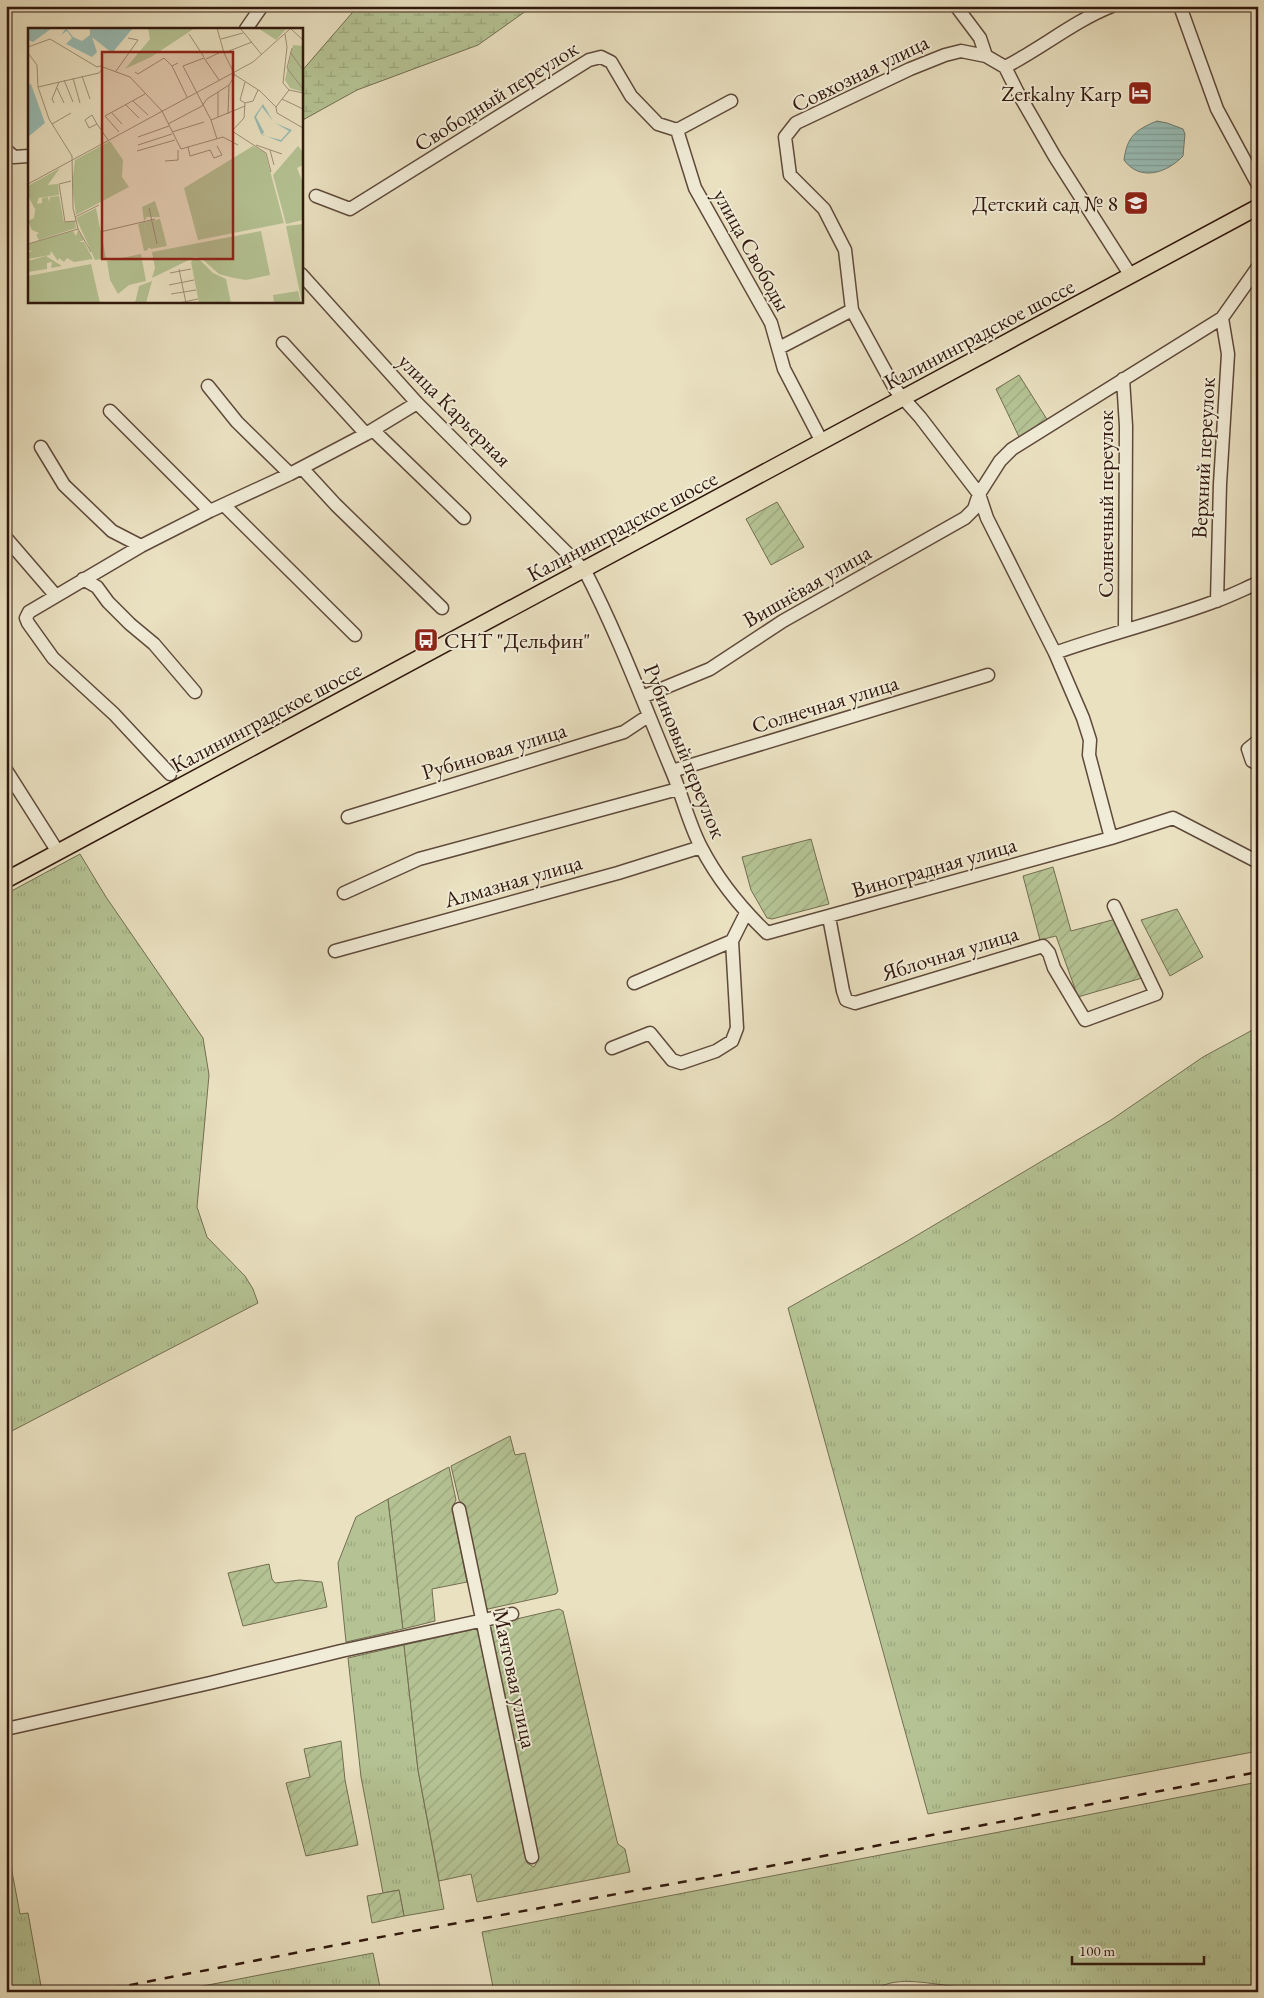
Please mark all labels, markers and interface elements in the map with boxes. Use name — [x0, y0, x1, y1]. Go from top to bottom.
street label: Совхозная улица — [787, 27, 934, 119]
inset map — [28, 28, 302, 302]
street label: Свободный переулок — [409, 34, 584, 158]
place label: Zerkalny Karp — [1001, 79, 1122, 108]
hotel icon: Zerkalny Karp — [1127, 80, 1153, 106]
street label: улица Свободы — [706, 184, 798, 316]
place label: Детский сад № 8 — [972, 189, 1118, 218]
school or university icon: Детский сад № 8 — [1123, 190, 1149, 216]
street label: Калининградское шоссе — [879, 271, 1080, 397]
street label: улица Карьерная — [392, 347, 518, 473]
street label: Верхний переулок — [1184, 376, 1222, 539]
street label: Солнечный переулок — [1091, 409, 1120, 598]
street label: Калининградское шоссе — [522, 463, 723, 589]
street label: Вишнёвая улица — [738, 537, 877, 634]
place label: СНТ "Дельфин" — [444, 626, 591, 655]
bus stop icon: СНТ "Дельфин" — [413, 627, 439, 653]
street label: Калининградское шоссе — [166, 654, 367, 780]
street label: Рубиновый переулок — [637, 659, 733, 843]
street label: Солнечная улица — [748, 668, 902, 740]
street label: Рубиновая улица — [418, 715, 570, 787]
street label: Виноградная улица — [848, 830, 1020, 904]
street label: Алмазная улица — [440, 847, 586, 915]
street label: Яблочная улица — [877, 918, 1022, 988]
street label: Мачтовая улица — [486, 1607, 544, 1751]
scale bar — [1072, 1933, 1204, 1965]
text: 100 m — [1079, 1941, 1116, 1960]

